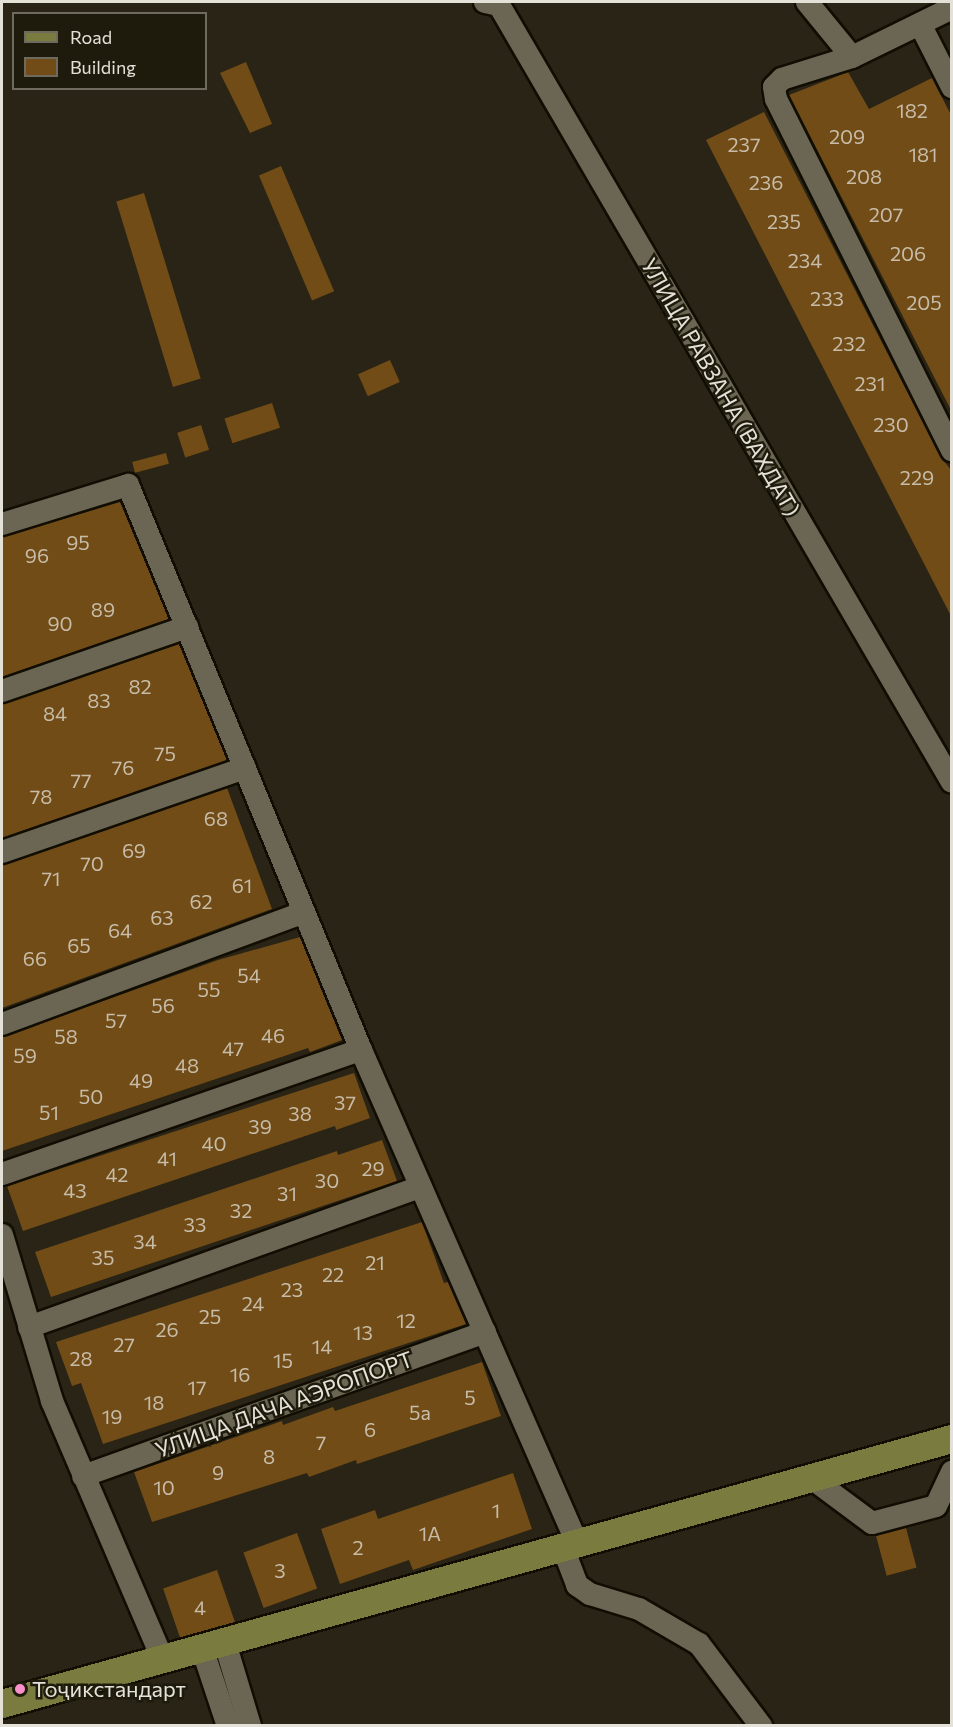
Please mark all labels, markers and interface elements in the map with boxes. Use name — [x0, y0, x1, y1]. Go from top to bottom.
legend — [12, 12, 207, 90]
text: Road — [70, 26, 112, 48]
text: Building — [70, 56, 136, 78]
house number: 182 — [896, 98, 928, 122]
house number: 209 — [829, 124, 865, 148]
house number: 237 — [728, 132, 760, 156]
house number: 181 — [908, 142, 938, 166]
house number: 208 — [846, 164, 882, 188]
house number: 236 — [749, 170, 783, 194]
house number: 207 — [869, 202, 903, 226]
house number: 235 — [767, 209, 801, 233]
house number: 206 — [890, 241, 926, 265]
house number: 234 — [788, 248, 822, 272]
street label: УЛИЦА РАВЗАНА (ВАХДАТ) — [636, 253, 806, 521]
house number: 233 — [810, 286, 844, 310]
house number: 205 — [906, 290, 942, 314]
house number: 232 — [832, 331, 866, 355]
house number: 231 — [854, 371, 886, 395]
house number: 230 — [873, 412, 909, 436]
house number: 229 — [900, 465, 934, 489]
house number: 95 — [66, 530, 90, 554]
house number: 96 — [25, 543, 49, 567]
house number: 89 — [91, 597, 115, 621]
house number: 90 — [47, 611, 73, 635]
house number: 82 — [128, 674, 152, 698]
house number: 83 — [87, 688, 111, 712]
house number: 84 — [43, 701, 67, 725]
house number: 75 — [154, 741, 176, 765]
house number: 76 — [112, 755, 134, 779]
house number: 77 — [70, 768, 92, 792]
house number: 78 — [30, 784, 52, 808]
house number: 68 — [204, 806, 228, 830]
house number: 69 — [122, 838, 146, 862]
house number: 70 — [80, 851, 104, 875]
house number: 71 — [41, 866, 61, 890]
house number: 61 — [232, 873, 252, 897]
house number: 62 — [189, 889, 213, 913]
house number: 63 — [150, 905, 174, 929]
house number: 64 — [108, 918, 132, 942]
house number: 65 — [67, 933, 91, 957]
house number: 66 — [23, 946, 47, 970]
house number: 54 — [237, 963, 261, 987]
house number: 55 — [198, 977, 220, 1001]
house number: 56 — [151, 993, 175, 1017]
house number: 57 — [105, 1008, 127, 1032]
house number: 46 — [261, 1023, 285, 1047]
house number: 58 — [54, 1024, 78, 1048]
house number: 47 — [222, 1036, 244, 1060]
house number: 59 — [13, 1043, 37, 1067]
house number: 48 — [175, 1053, 199, 1077]
house number: 49 — [129, 1068, 153, 1092]
house number: 50 — [79, 1084, 103, 1108]
house number: 37 — [334, 1090, 356, 1114]
house number: 51 — [39, 1100, 59, 1124]
house number: 38 — [288, 1101, 312, 1125]
house number: 39 — [248, 1114, 272, 1138]
house number: 40 — [201, 1131, 227, 1155]
house number: 41 — [157, 1146, 177, 1170]
house number: 29 — [361, 1156, 385, 1180]
house number: 42 — [106, 1162, 128, 1186]
house number: 30 — [315, 1168, 339, 1192]
house number: 43 — [63, 1178, 87, 1202]
house number: 31 — [277, 1181, 297, 1205]
house number: 32 — [230, 1198, 252, 1222]
house number: 33 — [184, 1212, 206, 1236]
house number: 34 — [133, 1229, 157, 1253]
house number: 35 — [92, 1245, 114, 1269]
house number: 21 — [365, 1250, 385, 1274]
house number: 22 — [322, 1262, 344, 1286]
house number: 23 — [281, 1277, 303, 1301]
house number: 24 — [242, 1291, 264, 1315]
house number: 25 — [199, 1304, 221, 1328]
house number: 12 — [396, 1308, 416, 1332]
house number: 26 — [155, 1317, 179, 1341]
house number: 13 — [353, 1320, 373, 1344]
house number: 27 — [113, 1332, 135, 1356]
house number: 14 — [312, 1334, 332, 1358]
street label: УЛИЦА ДАЧА АЭРОПОРТ — [152, 1345, 416, 1463]
house number: 28 — [69, 1346, 93, 1370]
house number: 15 — [273, 1348, 293, 1372]
house number: 16 — [230, 1362, 250, 1386]
house number: 17 — [187, 1375, 207, 1399]
house number: 5 — [464, 1385, 476, 1409]
house number: 18 — [144, 1390, 164, 1414]
house number: 5а — [409, 1400, 431, 1424]
house number: 19 — [102, 1404, 122, 1428]
house number: 6 — [364, 1417, 376, 1441]
house number: 7 — [316, 1430, 326, 1454]
house number: 8 — [263, 1444, 275, 1468]
house number: 9 — [212, 1460, 224, 1484]
house number: 10 — [153, 1475, 175, 1499]
house number: 1 — [492, 1498, 500, 1522]
house number: 1А — [419, 1521, 441, 1545]
house number: 2 — [352, 1535, 364, 1559]
house number: 3 — [274, 1558, 286, 1582]
house number: 4 — [194, 1595, 206, 1619]
place label: Тоҷикстандарт — [32, 1676, 186, 1702]
marker: Тоҷикстандарт — [13, 1682, 27, 1696]

